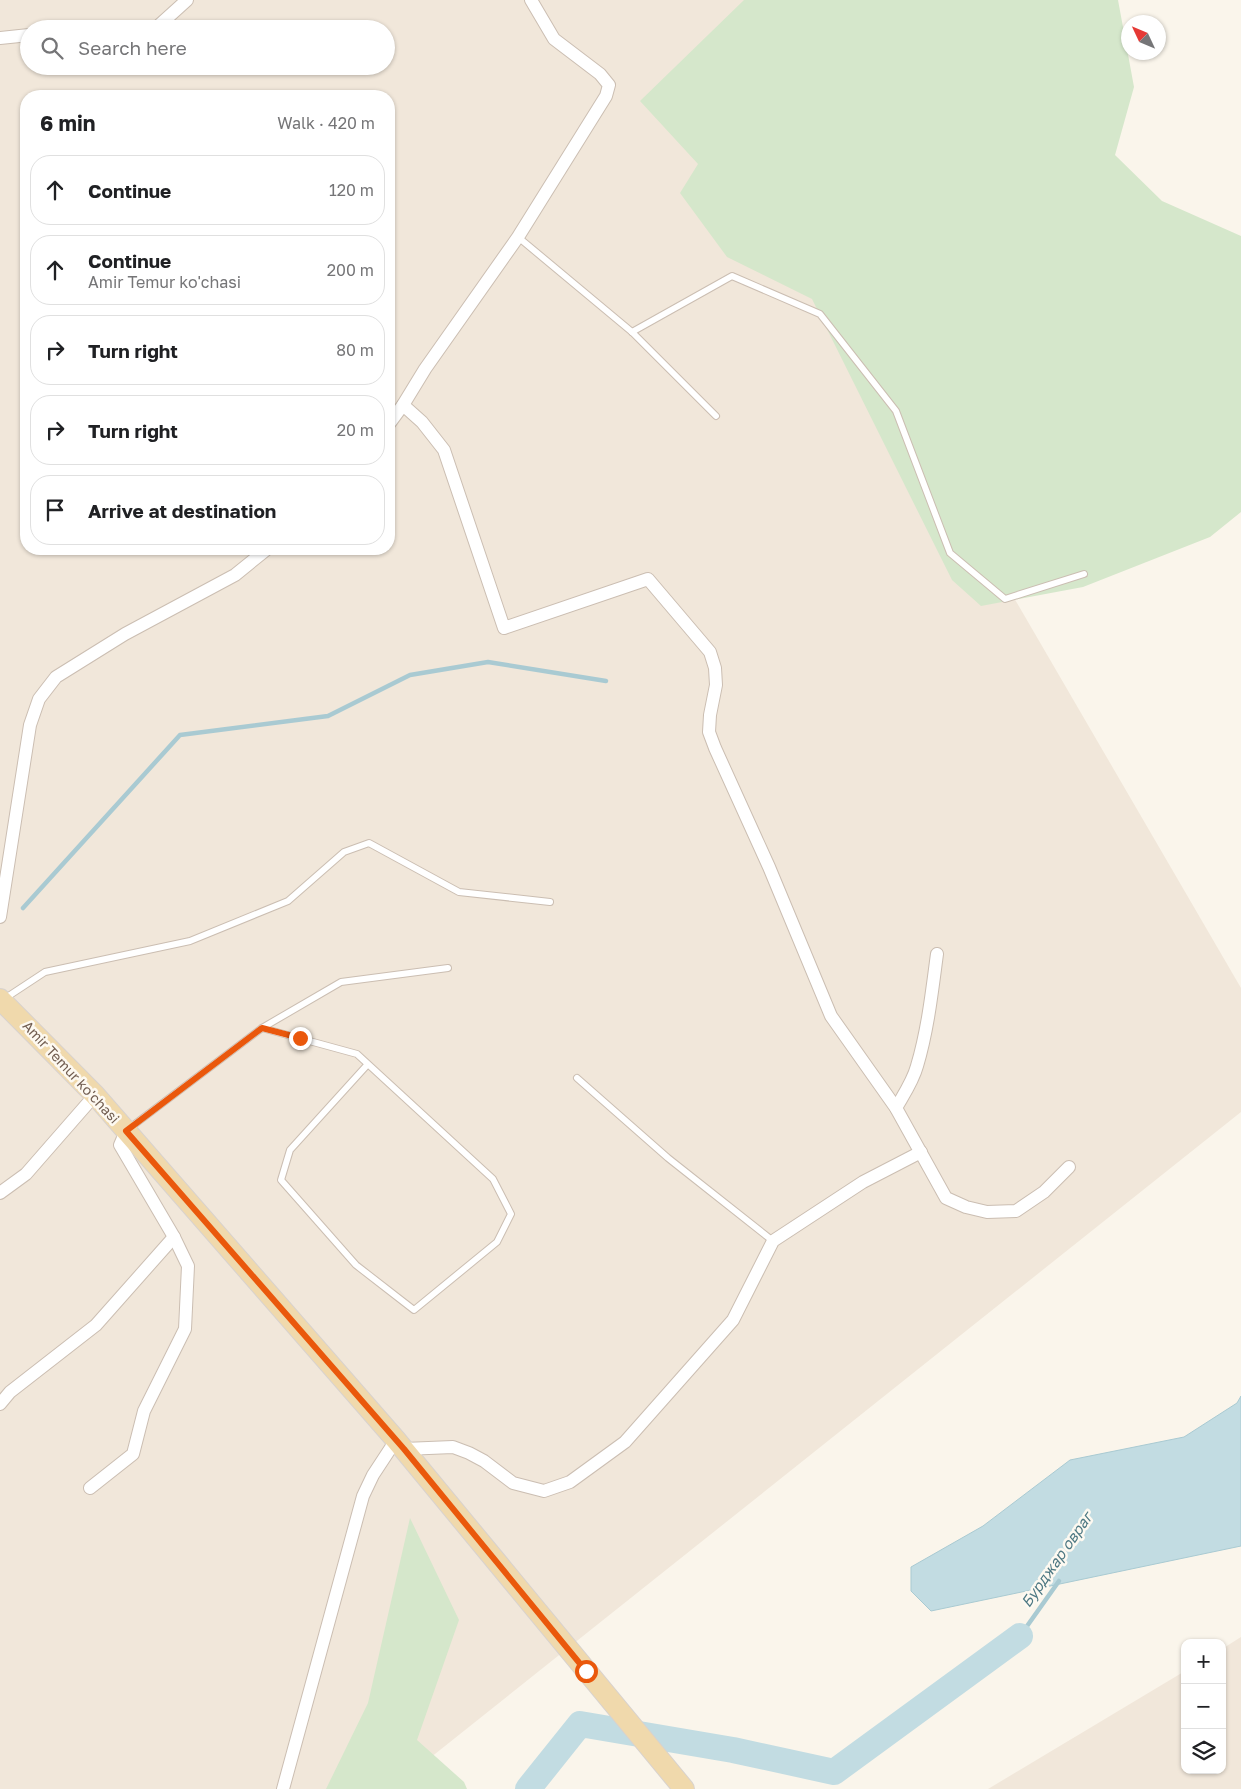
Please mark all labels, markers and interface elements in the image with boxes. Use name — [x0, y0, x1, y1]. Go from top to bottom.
north arrow — [1121, 15, 1166, 60]
search box — [20, 20, 395, 75]
icon: search — [38, 34, 66, 62]
text: Search here — [78, 36, 187, 59]
text: 6 min — [40, 110, 95, 136]
text: Walk · 420 m — [277, 113, 375, 133]
icon: ahead — [41, 176, 69, 204]
text: Continue — [88, 179, 171, 202]
text: 120 m — [329, 180, 374, 200]
text: Continue — [88, 249, 171, 272]
icon: ahead — [41, 256, 69, 284]
text: 200 m — [327, 260, 374, 280]
text: Amir Temur ko'chasi — [88, 272, 241, 292]
icon: right — [41, 336, 69, 364]
text: Turn right — [88, 339, 178, 362]
text: 80 m — [336, 340, 374, 360]
icon: right — [41, 416, 69, 444]
text: Turn right — [88, 419, 178, 442]
text: 20 m — [337, 420, 374, 440]
icon: arrive — [41, 496, 69, 524]
text: Arrive at destination — [88, 499, 276, 522]
street label: Amir Temur ko'chasi — [19, 1017, 123, 1126]
route end — [289, 1027, 312, 1050]
water label: Бурджар овраг — [1017, 1507, 1098, 1611]
map controls — [1181, 1639, 1226, 1774]
button: + — [1181, 1639, 1226, 1684]
route start — [575, 1660, 598, 1683]
button: − — [1181, 1684, 1226, 1729]
button: layers — [1181, 1729, 1226, 1774]

